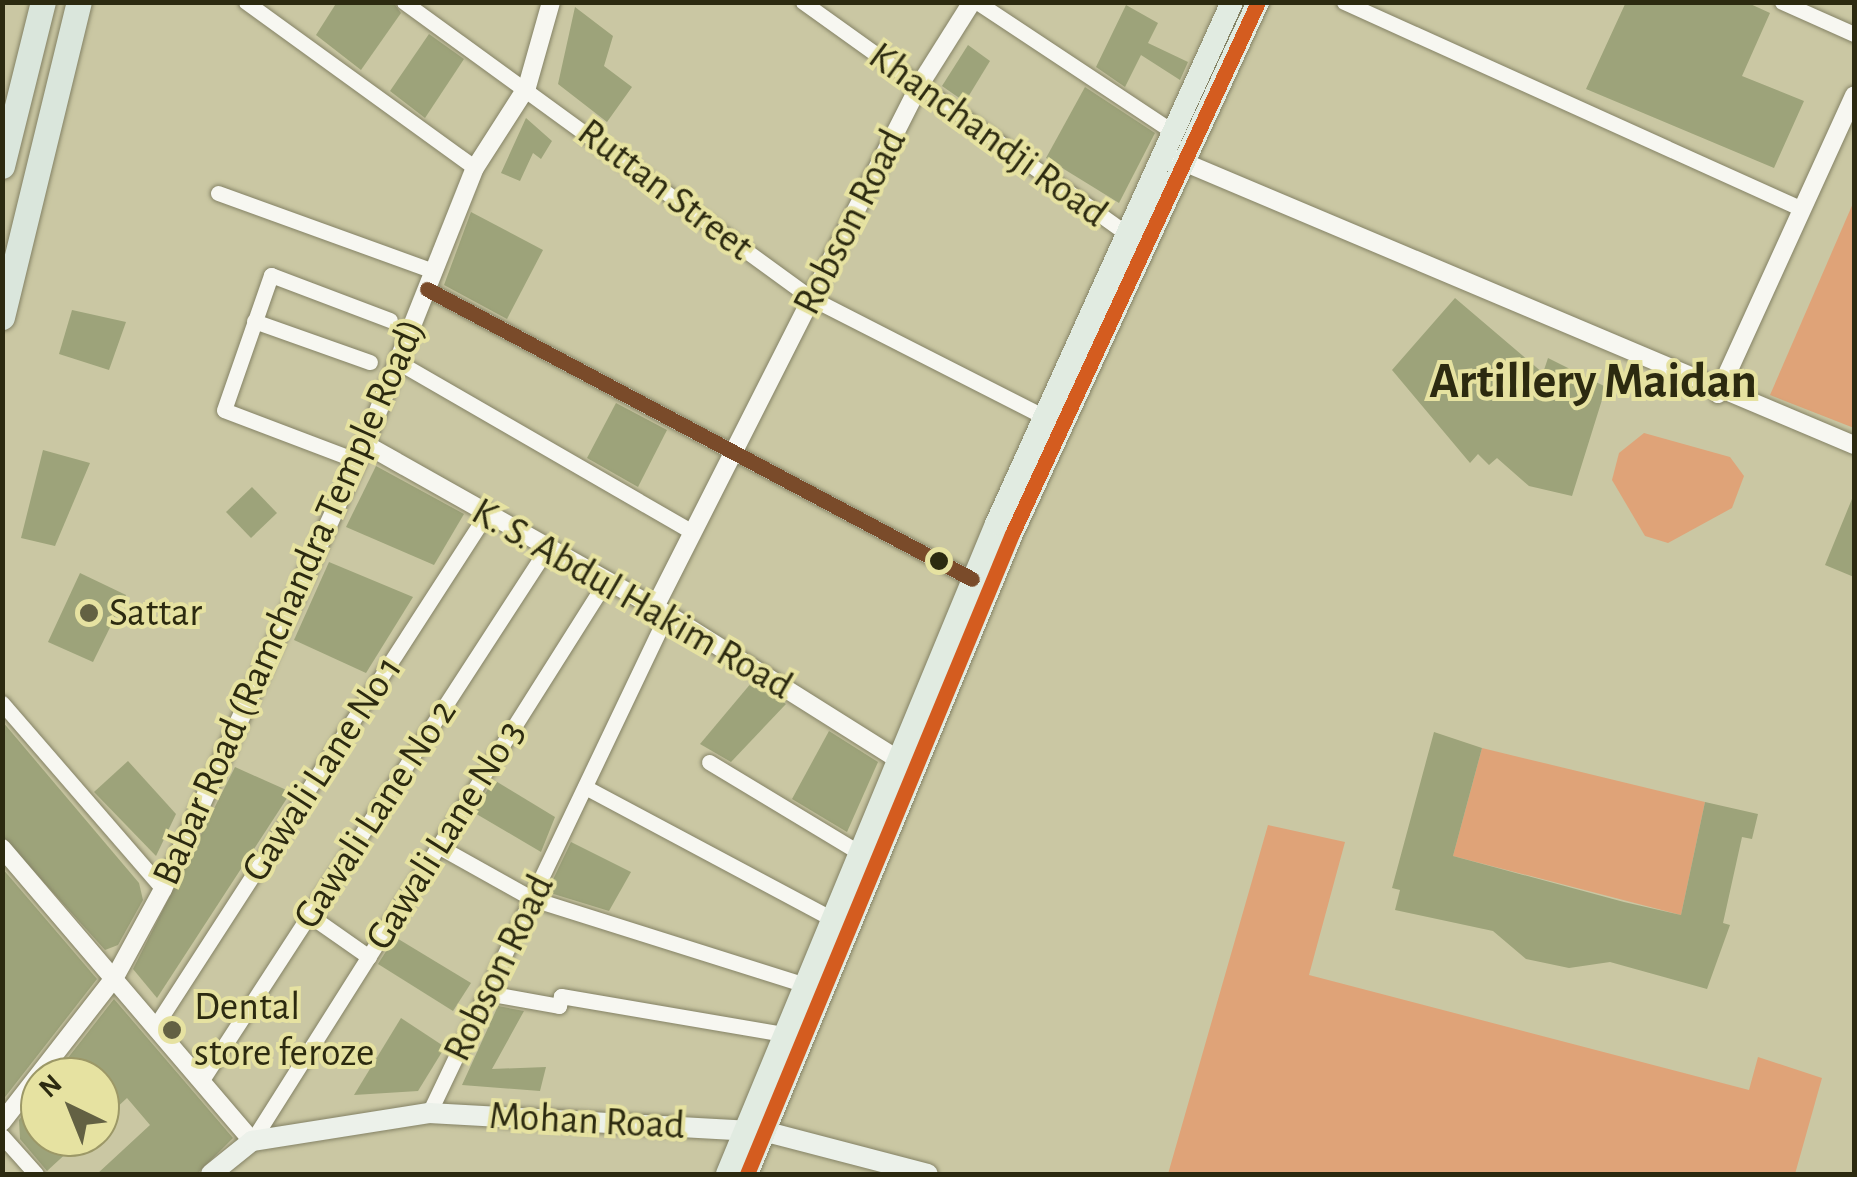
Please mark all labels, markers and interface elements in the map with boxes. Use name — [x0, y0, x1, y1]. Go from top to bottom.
street label: Khanchandji Road — [859, 32, 1117, 238]
street label: Ruttan Street — [568, 109, 762, 271]
street label: Robson Road — [783, 121, 917, 323]
street label: Babar Road (Ramchandra Temple Road) — [142, 311, 436, 893]
district label: Artillery Maidan — [1429, 353, 1757, 413]
street label: K. S. Abdul Hakim Road — [463, 488, 801, 710]
unlabelled marker — [929, 551, 949, 571]
place label: Sattar — [109, 589, 202, 637]
marker: Sattar — [78, 602, 100, 624]
street label: Gawali Lane No 1 — [231, 647, 413, 891]
street label: Gawali Lane No 2 — [283, 690, 467, 938]
street label: Gawali Lane No 3 — [355, 711, 535, 959]
street label: Robson Road — [433, 867, 565, 1069]
place label: Dental store feroze — [194, 983, 374, 1077]
marker: Dental store feroze — [159, 1017, 185, 1043]
north arrow — [20, 1057, 120, 1157]
text: N — [34, 1070, 68, 1103]
street label: Mohan Road — [488, 1092, 686, 1150]

